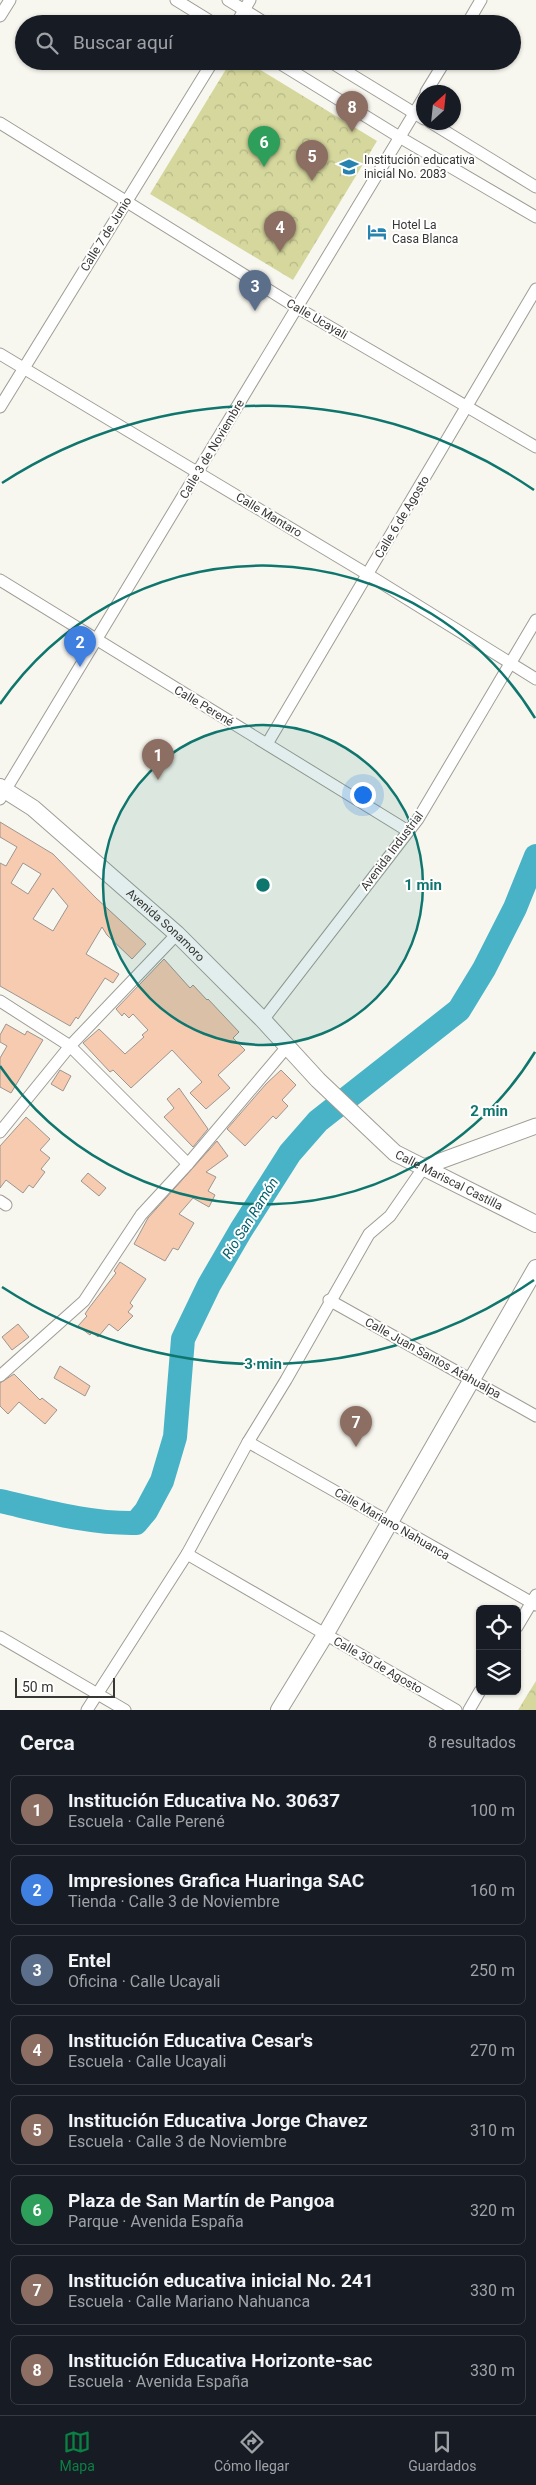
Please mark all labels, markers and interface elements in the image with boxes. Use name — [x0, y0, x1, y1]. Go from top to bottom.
search box — [15, 15, 521, 70]
icon: search — [33, 29, 61, 57]
text: Buscar aquí — [73, 31, 173, 54]
north arrow — [416, 85, 461, 130]
pin: 8 — [336, 91, 368, 132]
pin: 6 — [248, 126, 280, 167]
pin: 5 — [296, 140, 328, 181]
place label: Institución educativa inicial No. 2083 — [364, 153, 475, 181]
school or university icon: Institución educativa inicial No. 2083 — [338, 156, 360, 178]
street label: Calle 7 de Junio — [78, 194, 135, 274]
pin: 4 — [264, 211, 296, 252]
place label: Hotel La Casa Blanca — [392, 218, 458, 246]
hotel icon: Hotel La Casa Blanca — [366, 221, 388, 243]
pin: 3 — [239, 270, 271, 311]
street label: Calle Ucayali — [284, 296, 350, 342]
street label: Calle 3 de Noviembre — [177, 397, 247, 501]
street label: Calle 6 de Agosto — [372, 473, 432, 561]
street label: Calle Mantaro — [234, 490, 305, 540]
pin: 2 — [64, 626, 96, 667]
street label: Calle Perené — [172, 683, 236, 729]
pin: 1 — [142, 739, 174, 780]
your location — [350, 782, 376, 808]
street label: Avenida Industrial — [358, 809, 426, 893]
centre of rings — [254, 876, 272, 894]
text: 1 min — [404, 876, 442, 894]
street label: Avenida Sonamoro — [124, 886, 207, 964]
text: 2 min — [470, 1102, 508, 1120]
street label: Calle Mariscal Castilla — [393, 1147, 505, 1213]
water label: Río San Ramón — [219, 1175, 281, 1261]
street label: Calle Juan Santos Atahualpa — [363, 1315, 503, 1401]
text: 3 min — [244, 1355, 282, 1373]
pin: 7 — [340, 1406, 372, 1447]
street label: Calle Mariano Nahuanca — [332, 1485, 452, 1563]
map controls — [476, 1605, 521, 1695]
button: locate — [476, 1605, 521, 1650]
street label: Calle 30 de Agosto — [331, 1634, 425, 1696]
button: layers — [476, 1650, 521, 1695]
scale bar — [15, 1675, 115, 1698]
text: 50 m — [22, 1679, 54, 1695]
text: Cerca — [20, 1731, 75, 1755]
text: 8 resultados — [428, 1733, 516, 1752]
text: Institución Educativa No. 30637 — [68, 1789, 340, 1812]
text: 1 — [32, 1801, 42, 1820]
text: 100 m — [470, 1801, 515, 1820]
text: Escuela · Calle Perené — [68, 1812, 225, 1831]
text: Impresiones Grafica Huaringa SAC — [68, 1869, 364, 1892]
text: 2 — [32, 1881, 42, 1900]
text: 160 m — [470, 1881, 515, 1900]
text: Tienda · Calle 3 de Noviembre — [68, 1892, 280, 1911]
text: Entel — [68, 1949, 111, 1972]
text: 3 — [32, 1961, 42, 1980]
text: 250 m — [470, 1961, 515, 1980]
text: Oficina · Calle Ucayali — [68, 1972, 220, 1991]
text: Institución Educativa Cesar's — [68, 2029, 313, 2052]
text: 4 — [32, 2041, 42, 2060]
text: 270 m — [470, 2041, 515, 2060]
text: Escuela · Calle Ucayali — [68, 2052, 226, 2071]
text: Institución Educativa Jorge Chavez — [68, 2109, 368, 2132]
text: 5 — [32, 2121, 42, 2140]
text: 310 m — [470, 2121, 515, 2140]
text: Escuela · Calle 3 de Noviembre — [68, 2132, 287, 2151]
text: Plaza de San Martín de Pangoa — [68, 2189, 335, 2212]
text: 6 — [32, 2201, 42, 2220]
text: 320 m — [470, 2201, 515, 2220]
text: Parque · Avenida España — [68, 2212, 244, 2231]
text: Institución educativa inicial No. 241 — [68, 2269, 374, 2292]
text: 7 — [32, 2281, 42, 2300]
text: 330 m — [470, 2281, 515, 2300]
text: Escuela · Calle Mariano Nahuanca — [68, 2292, 310, 2311]
text: Institución Educativa Horizonte-sac — [68, 2349, 372, 2372]
text: 8 — [32, 2361, 42, 2380]
text: 330 m — [470, 2361, 515, 2380]
text: Escuela · Avenida España — [68, 2372, 249, 2391]
tab: Mapa — [60, 2428, 95, 2474]
tab: Cómo llegar — [214, 2428, 289, 2474]
tab: Guardados — [408, 2428, 476, 2474]

